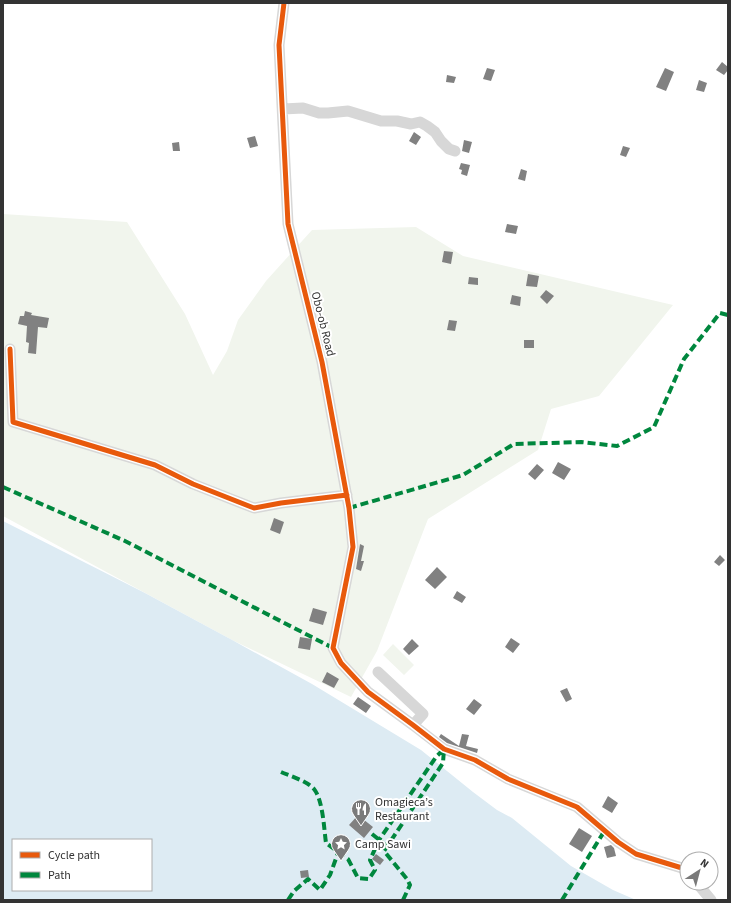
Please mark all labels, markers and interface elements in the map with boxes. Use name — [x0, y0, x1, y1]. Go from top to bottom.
street label: Obo-ob Road — [307, 290, 339, 358]
place label: Omagieca’s Restaurant — [375, 794, 433, 825]
restaurant icon: Omagieca’s Restaurant — [350, 798, 372, 826]
place icon: Camp Sawi — [330, 833, 352, 861]
place label: Camp Sawi — [355, 836, 411, 853]
legend — [12, 839, 152, 891]
text: Cycle path — [48, 847, 100, 864]
north arrow — [679, 851, 719, 891]
text: N — [697, 855, 712, 872]
text: Path — [48, 867, 71, 884]

